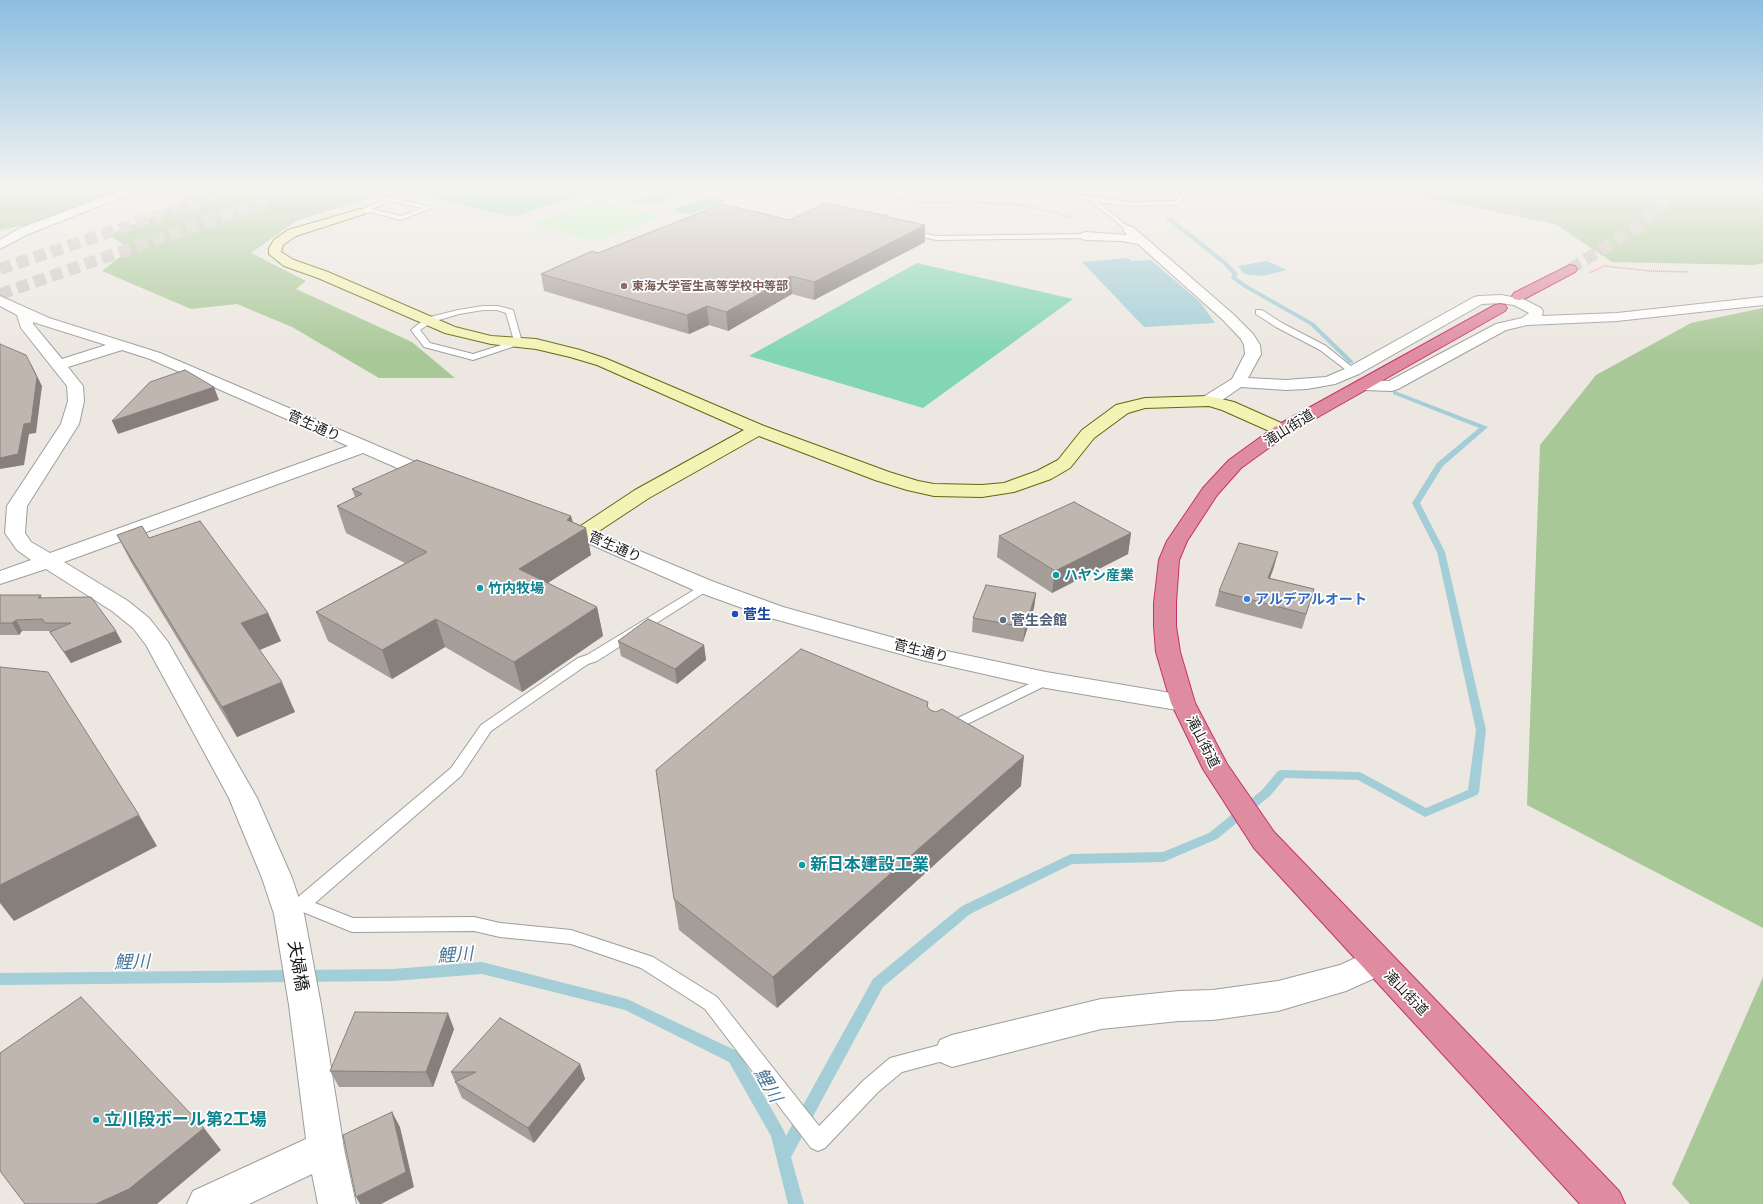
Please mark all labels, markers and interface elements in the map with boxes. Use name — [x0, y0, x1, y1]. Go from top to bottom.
place label: 東海大学菅生高等学校中等部 — [632, 279, 788, 293]
marker: 東海大学菅生高等学校中等部 — [619, 281, 629, 291]
street label: 滝山街道 — [1261, 406, 1317, 450]
street label: 菅生通り — [285, 407, 343, 445]
street label: 菅生通り — [586, 528, 644, 566]
place label: ハヤシ産業 — [1064, 567, 1134, 583]
marker: ハヤシ産業 — [1051, 570, 1061, 580]
place label: 竹内牧場 — [488, 580, 544, 596]
marker: 竹内牧場 — [475, 583, 485, 593]
place label: アルデアルオート — [1255, 591, 1367, 607]
marker: アルデアルオート — [1242, 594, 1252, 604]
place label: 菅生 — [743, 606, 771, 622]
marker: 菅生 — [730, 609, 740, 619]
place label: 菅生会館 — [1011, 612, 1067, 628]
marker: 菅生会館 — [998, 615, 1008, 625]
street label: 菅生通り — [892, 636, 950, 666]
street label: 滝山街道 — [1183, 713, 1223, 771]
place label: 新日本建設工業 — [810, 855, 929, 875]
marker: 新日本建設工業 — [797, 860, 807, 870]
street label: 夫婦橋 — [284, 939, 312, 993]
water label: 鯉川 — [436, 943, 474, 967]
water label: 鯉川 — [114, 951, 150, 973]
street label: 滝山街道 — [1381, 967, 1431, 1019]
water label: 鯉川 — [750, 1064, 786, 1106]
place label: 立川段ボール第2工場 — [104, 1110, 267, 1130]
marker: 立川段ボール第2工場 — [91, 1115, 101, 1125]

